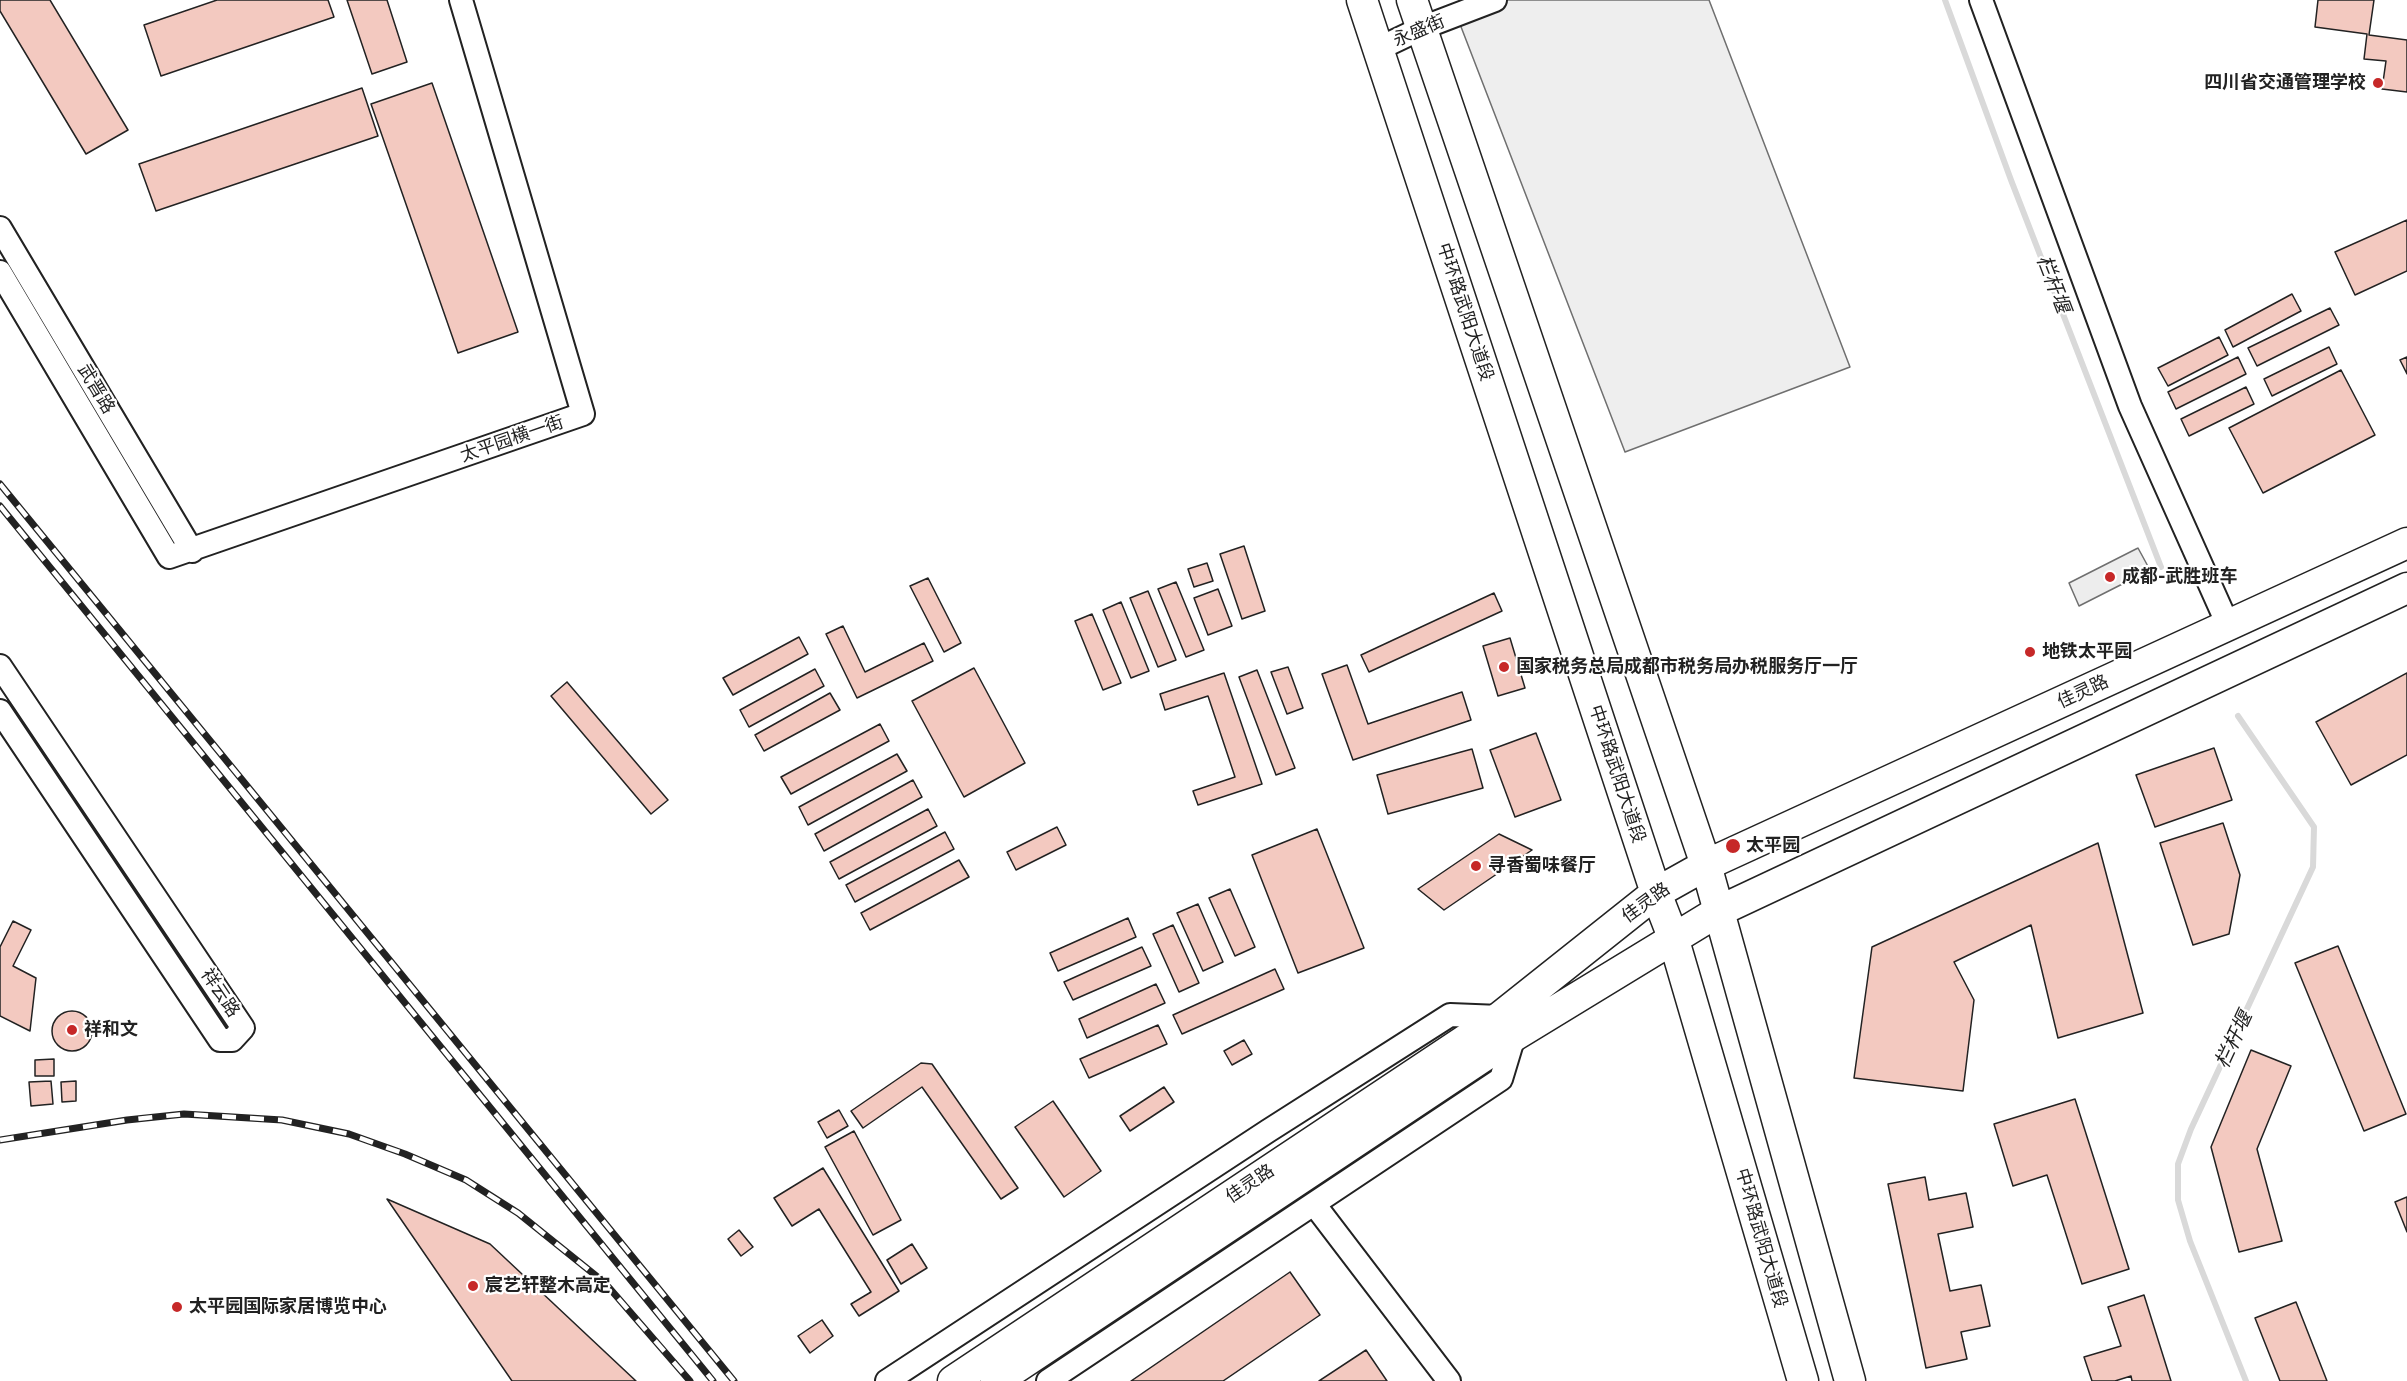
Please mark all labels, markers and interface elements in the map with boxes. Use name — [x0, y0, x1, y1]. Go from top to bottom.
street label: 永盛街 — [1390, 11, 1448, 51]
place label: 四川省交通管理学校 — [2204, 72, 2366, 94]
marker: 四川省交通管理学校 — [2371, 76, 2385, 90]
street label: 中环路武阳大道段 — [1432, 240, 1498, 384]
water label: 栏杆堰 — [2031, 252, 2075, 316]
street label: 武晋路 — [73, 360, 119, 418]
street label: 太平园横一街 — [457, 411, 567, 467]
place label: 成都-武胜班车 — [2122, 566, 2238, 588]
marker: 成都-武胜班车 — [2103, 570, 2117, 584]
place label: 地铁太平园 — [2042, 641, 2132, 663]
marker: 地铁太平园 — [2023, 645, 2037, 659]
place label: 国家税务总局成都市税务局办税服务厅一厅 — [1516, 656, 1858, 678]
marker: 国家税务总局成都市税务局办税服务厅一厅 — [1497, 660, 1511, 674]
street label: 佳灵路 — [2054, 671, 2112, 713]
street label: 中环路武阳大道段 — [1584, 702, 1650, 846]
place label: 太平园 — [1746, 835, 1800, 857]
marker: 太平园 — [1724, 837, 1742, 855]
place label: 寻香蜀味餐厅 — [1488, 855, 1596, 877]
marker: 寻香蜀味餐厅 — [1469, 859, 1483, 873]
street label: 佳灵路 — [1618, 878, 1674, 928]
street label: 祥云路 — [196, 965, 244, 1021]
water label: 栏杆堰 — [2210, 1008, 2258, 1072]
place label: 祥和文 — [84, 1019, 138, 1041]
marker: 祥和文 — [65, 1023, 79, 1037]
street label: 佳灵路 — [1222, 1160, 1278, 1208]
street label: 中环路武阳大道段 — [1731, 1166, 1791, 1310]
place label: 宸艺轩整木高定 — [485, 1275, 611, 1297]
marker: 宸艺轩整木高定 — [466, 1279, 480, 1293]
place label: 太平园国际家居博览中心 — [189, 1296, 387, 1318]
marker: 太平园国际家居博览中心 — [170, 1300, 184, 1314]

